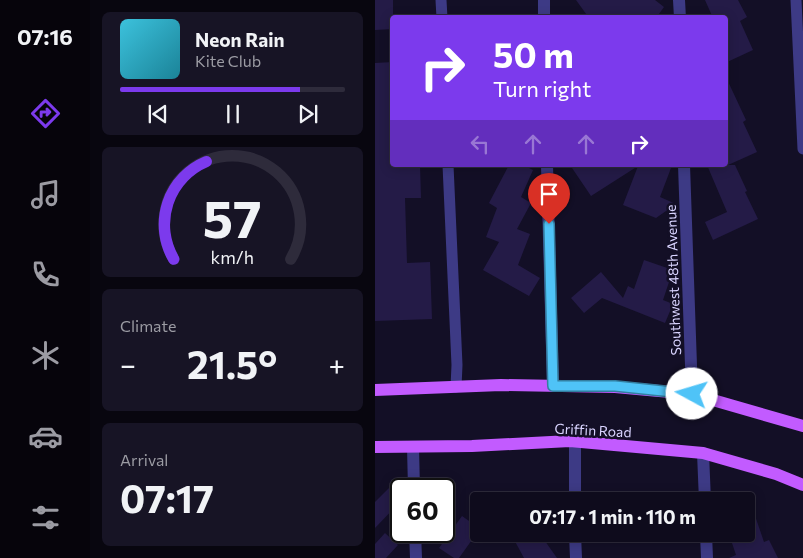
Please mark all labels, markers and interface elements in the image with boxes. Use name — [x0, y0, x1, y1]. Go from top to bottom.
text: 07:16 — [17, 23, 73, 50]
text: Neon Rain — [195, 28, 285, 51]
text: 50 m — [493, 32, 574, 75]
icon: right — [410, 35, 475, 100]
text: Kite Club — [195, 51, 261, 70]
text: Turn right — [493, 75, 591, 102]
icon: directions — [28, 96, 63, 131]
icon: previous — [144, 100, 172, 128]
icon: pause — [219, 100, 247, 128]
icon: next — [294, 100, 322, 128]
icon: left — [466, 130, 494, 158]
icon: ahead — [519, 130, 547, 158]
icon: ahead — [572, 130, 600, 158]
icon: right — [625, 130, 653, 158]
pin — [528, 173, 570, 224]
icon: music — [28, 177, 63, 212]
icon: arrive — [535, 180, 563, 208]
text: 57 — [203, 185, 262, 249]
street label: Southwest 48th Avenue — [662, 204, 684, 356]
text: km/h — [211, 246, 254, 268]
icon: phone — [28, 257, 63, 292]
text: Climate — [120, 316, 176, 335]
icon: climate — [28, 338, 63, 373]
text: 21.5° — [187, 340, 277, 387]
text: − — [120, 347, 136, 381]
text: + — [329, 347, 345, 381]
position arrow — [665, 367, 717, 419]
icon: car — [28, 419, 63, 454]
street label: Griffin Road — [554, 419, 632, 441]
text: Arrival — [120, 450, 168, 469]
text: 07:17 — [120, 474, 214, 521]
speed limit sign: 60 — [390, 478, 455, 543]
icon: filters — [28, 500, 63, 535]
text: 07:17 · 1 min · 110 m — [529, 505, 696, 528]

